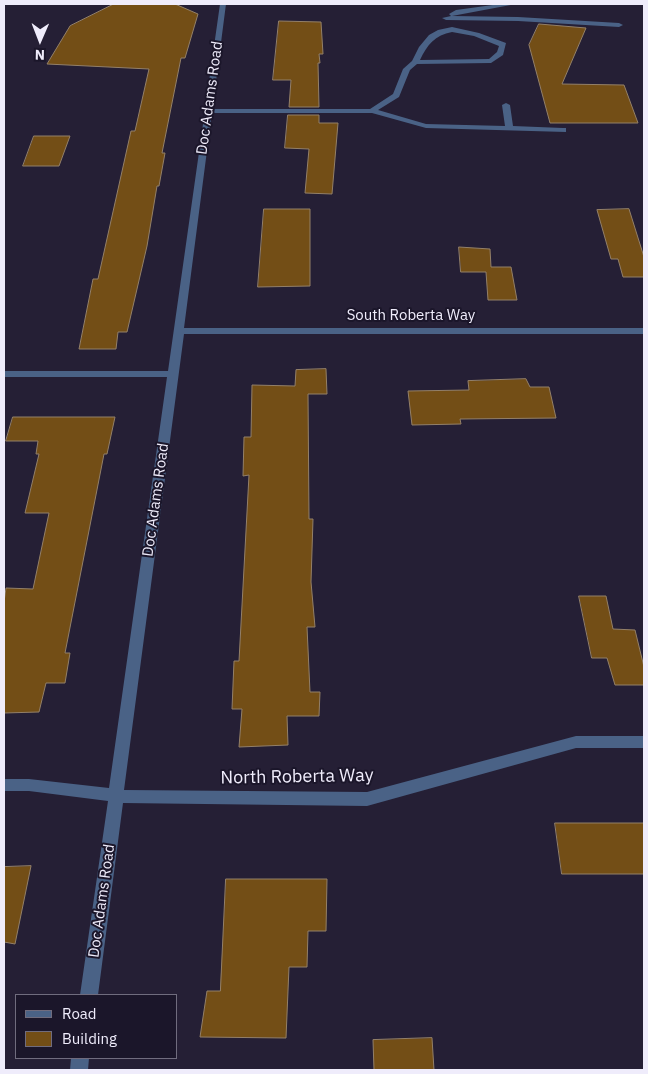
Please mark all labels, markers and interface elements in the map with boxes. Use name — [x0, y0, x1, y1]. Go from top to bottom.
north arrow — [15, 15, 65, 65]
street label: Doc Adams Road — [193, 40, 227, 156]
text: N — [35, 46, 45, 64]
street label: South Roberta Way — [347, 307, 475, 325]
street label: Doc Adams Road — [139, 442, 173, 558]
street label: North Roberta Way — [220, 765, 374, 789]
street label: Doc Adams Road — [85, 843, 119, 959]
legend — [15, 994, 178, 1059]
text: Road — [62, 1004, 97, 1023]
text: Building — [62, 1029, 117, 1048]

